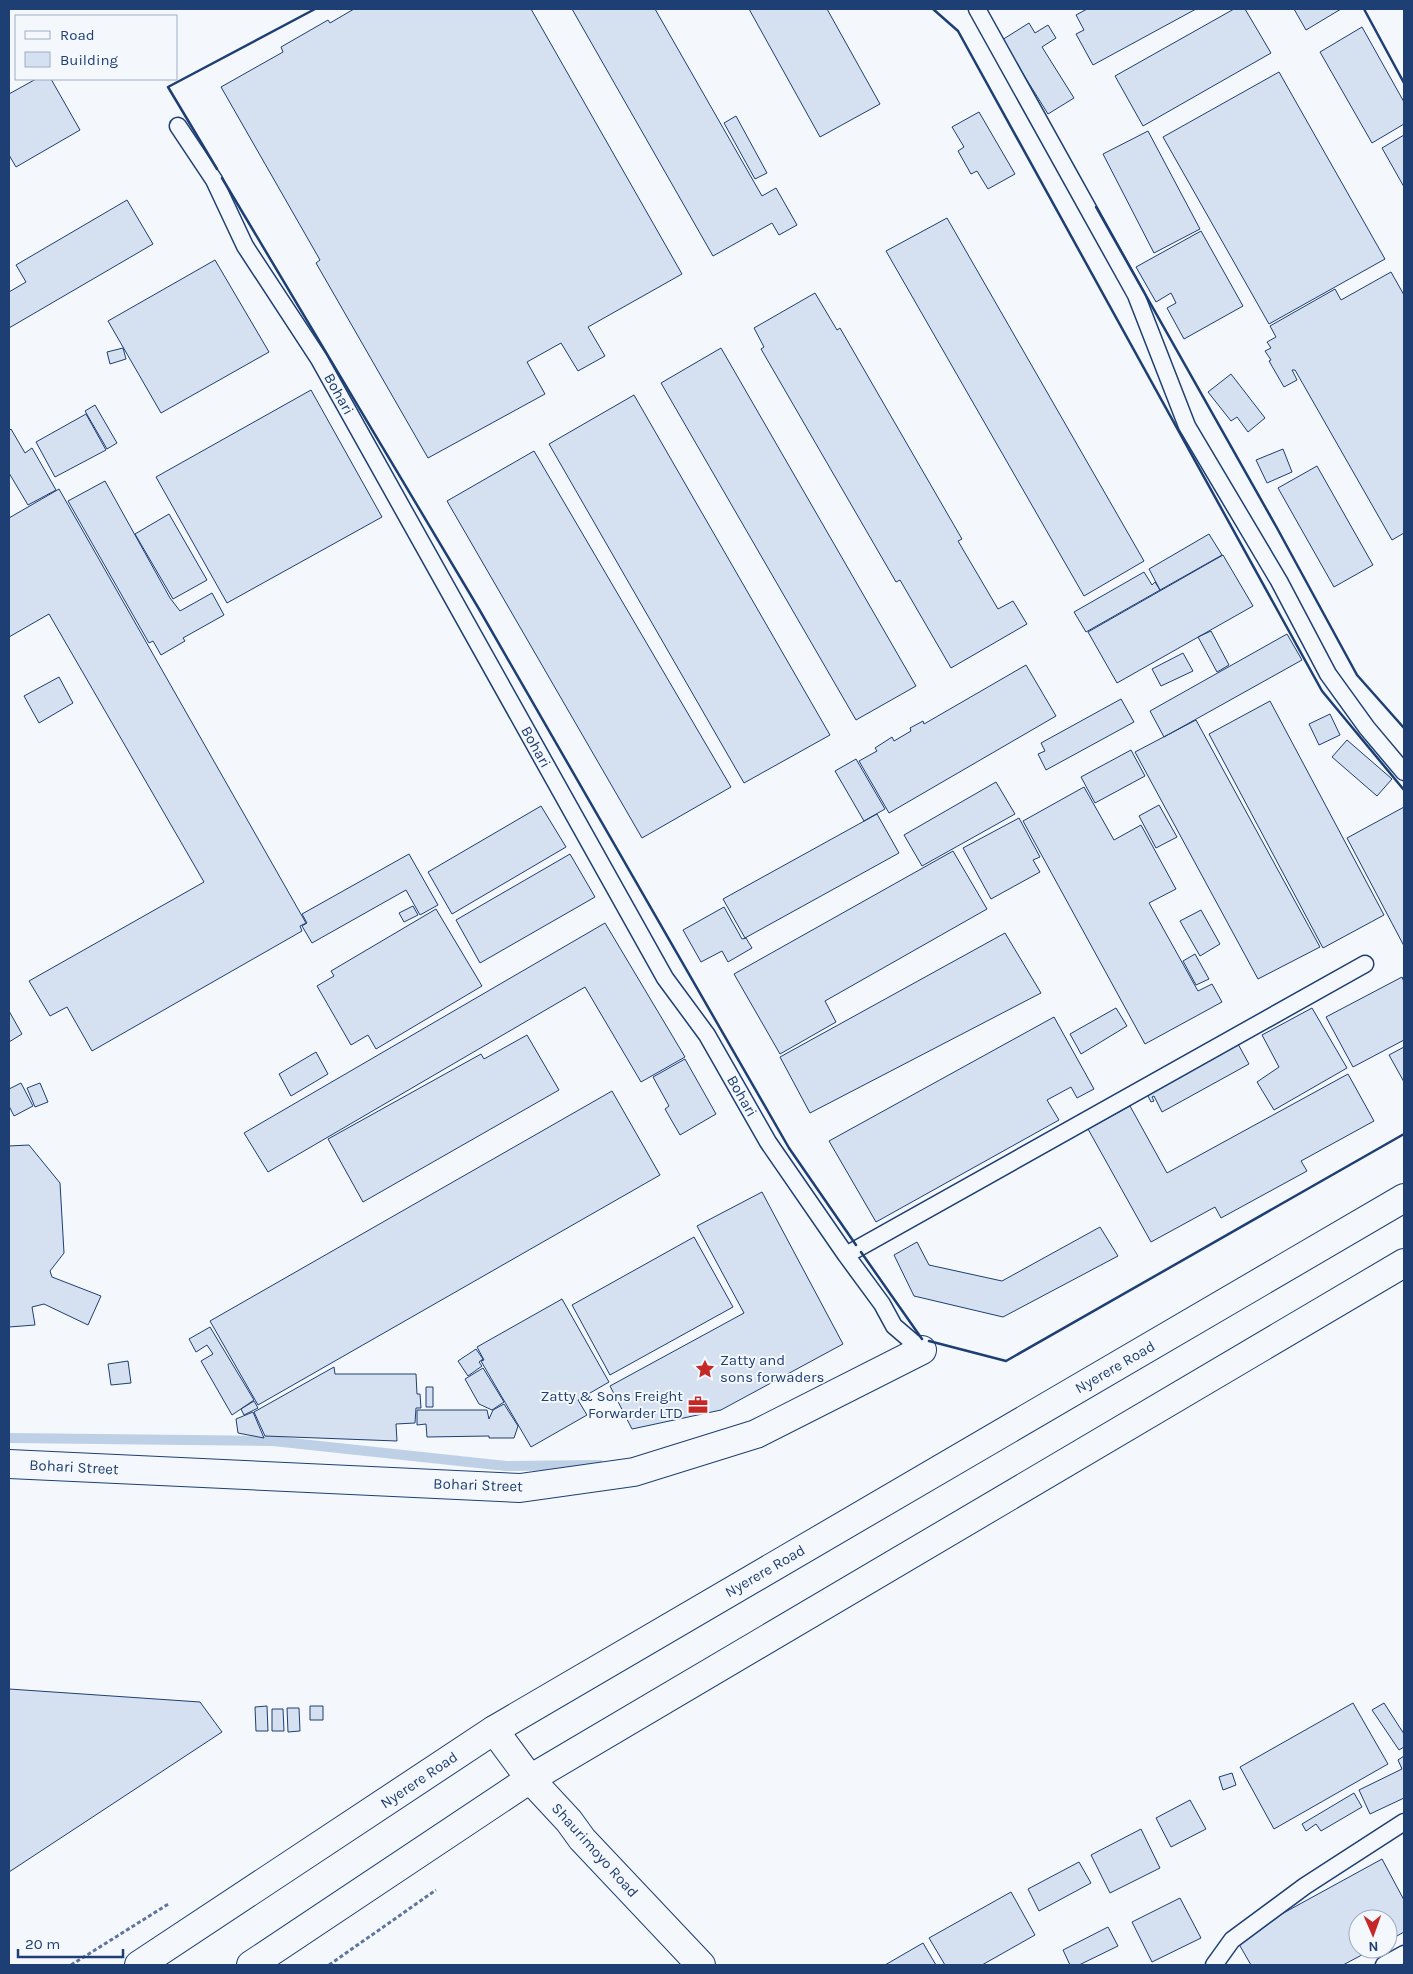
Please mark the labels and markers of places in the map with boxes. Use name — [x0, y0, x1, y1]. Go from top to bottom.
place label: Zatty and sons forwaders — [720, 1351, 824, 1386]
place icon: Zatty and sons forwaders — [694, 1358, 716, 1380]
place label: Zatty & Sons Freight Forwarder LTD — [540, 1387, 683, 1422]
office icon: Zatty & Sons Freight Forwarder LTD — [687, 1394, 709, 1416]

